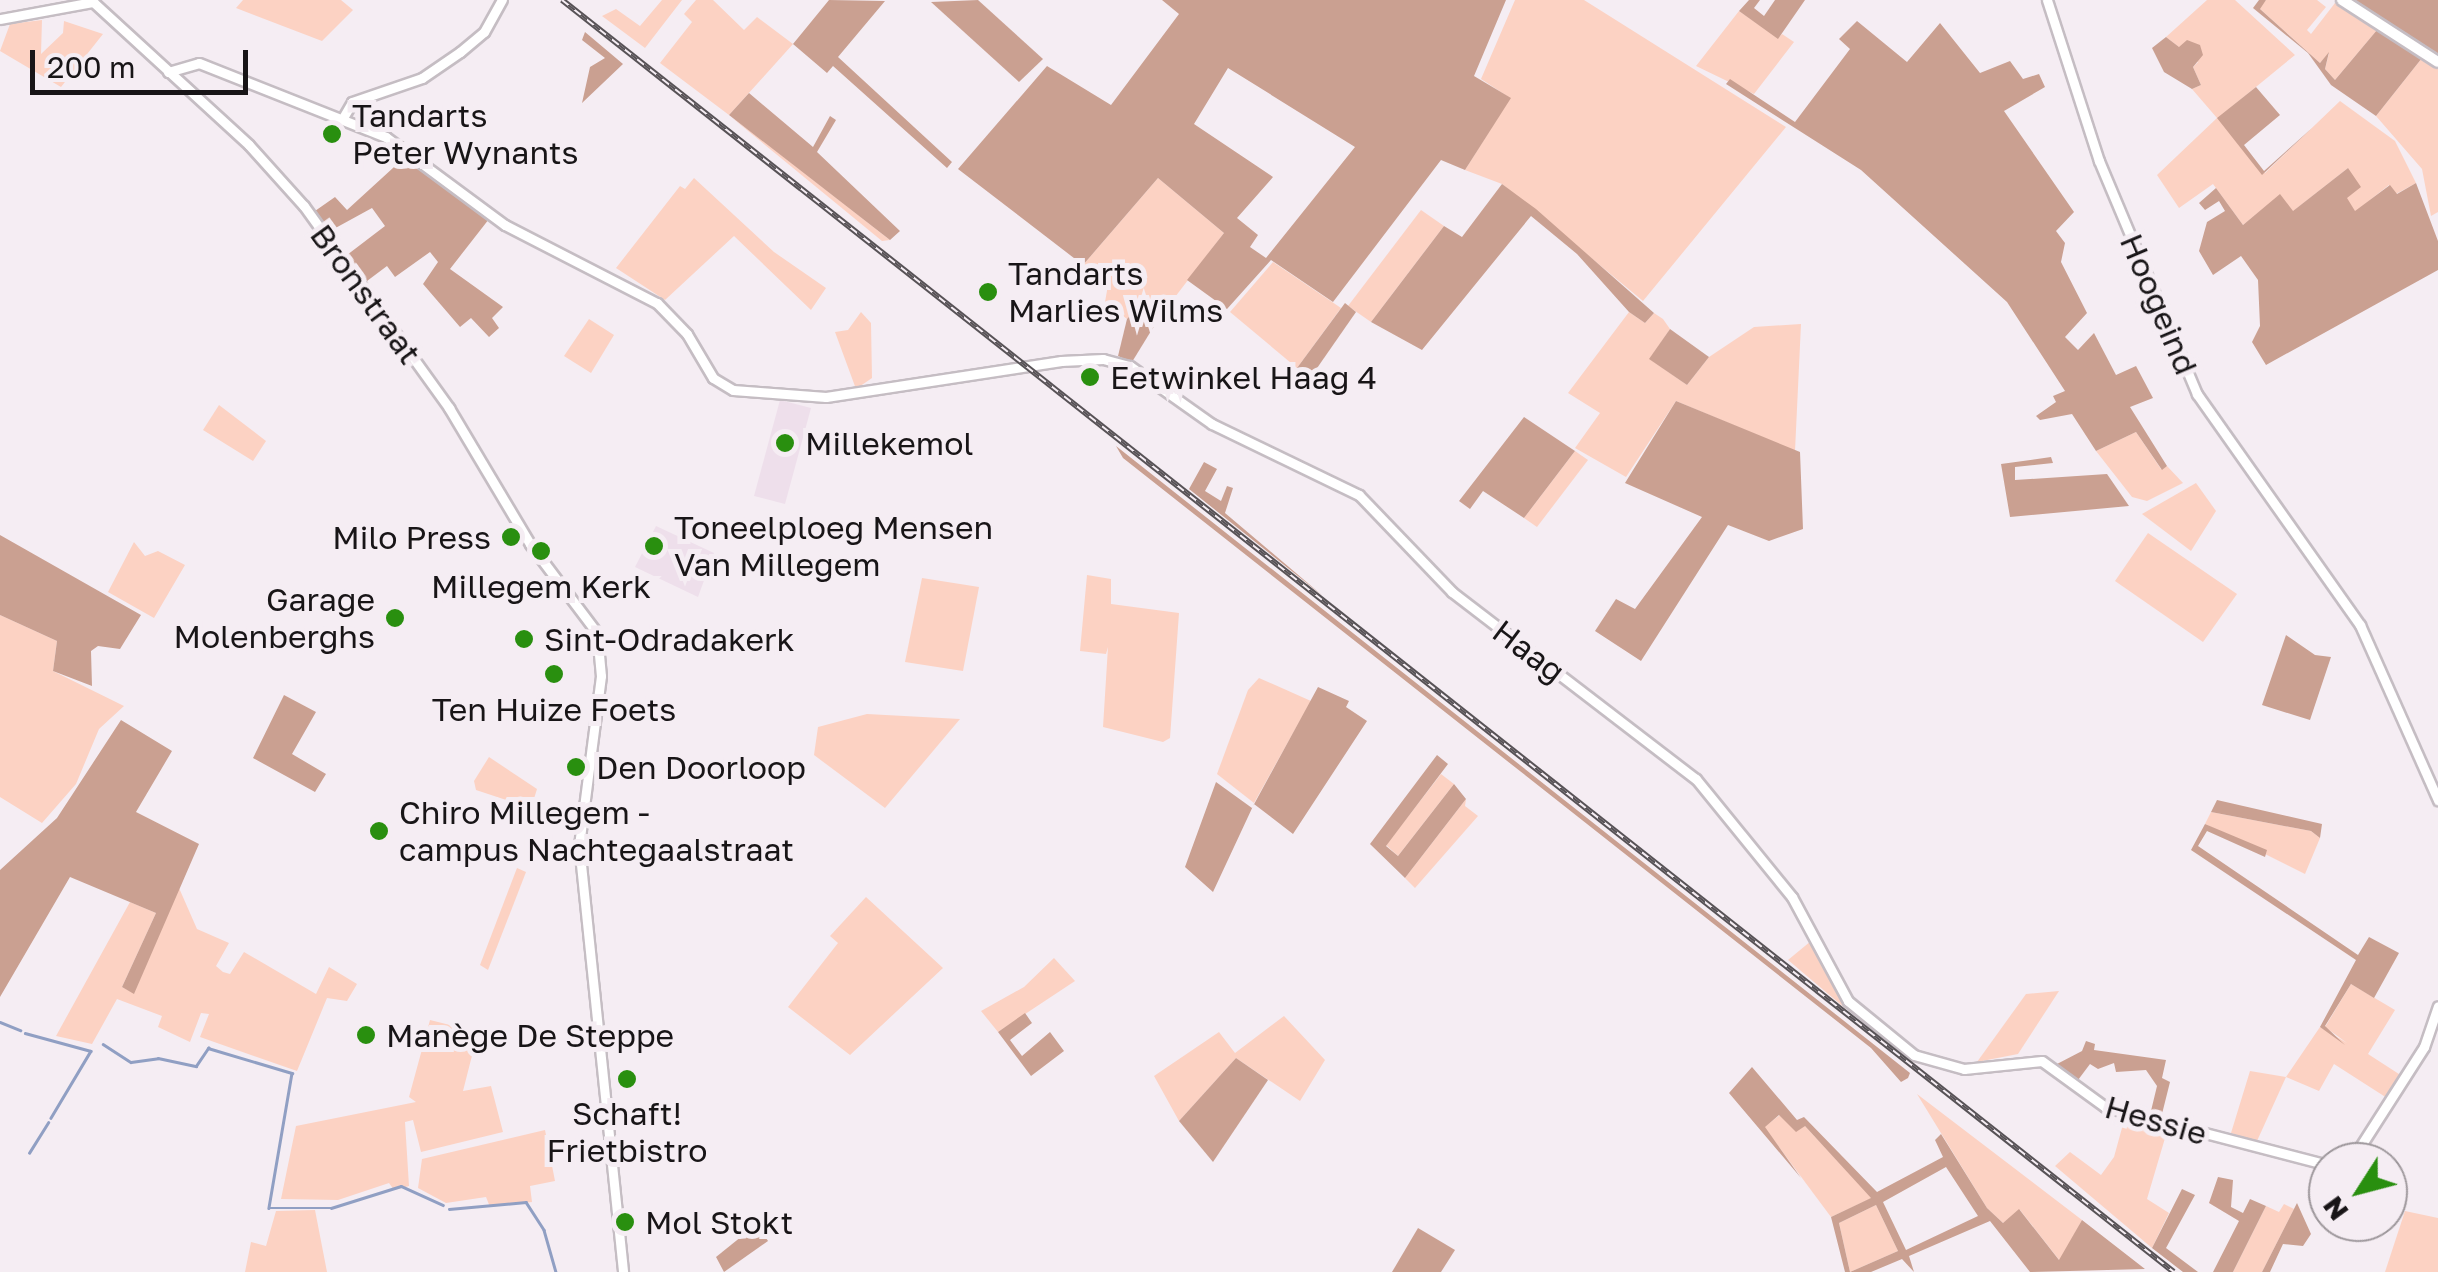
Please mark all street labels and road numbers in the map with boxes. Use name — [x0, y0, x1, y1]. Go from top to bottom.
street label: Bronstraat — [303, 217, 429, 371]
street label: Hoogeind — [2112, 228, 2206, 380]
street label: Haag — [1485, 612, 1573, 690]
street label: Hessie — [2101, 1087, 2211, 1153]

